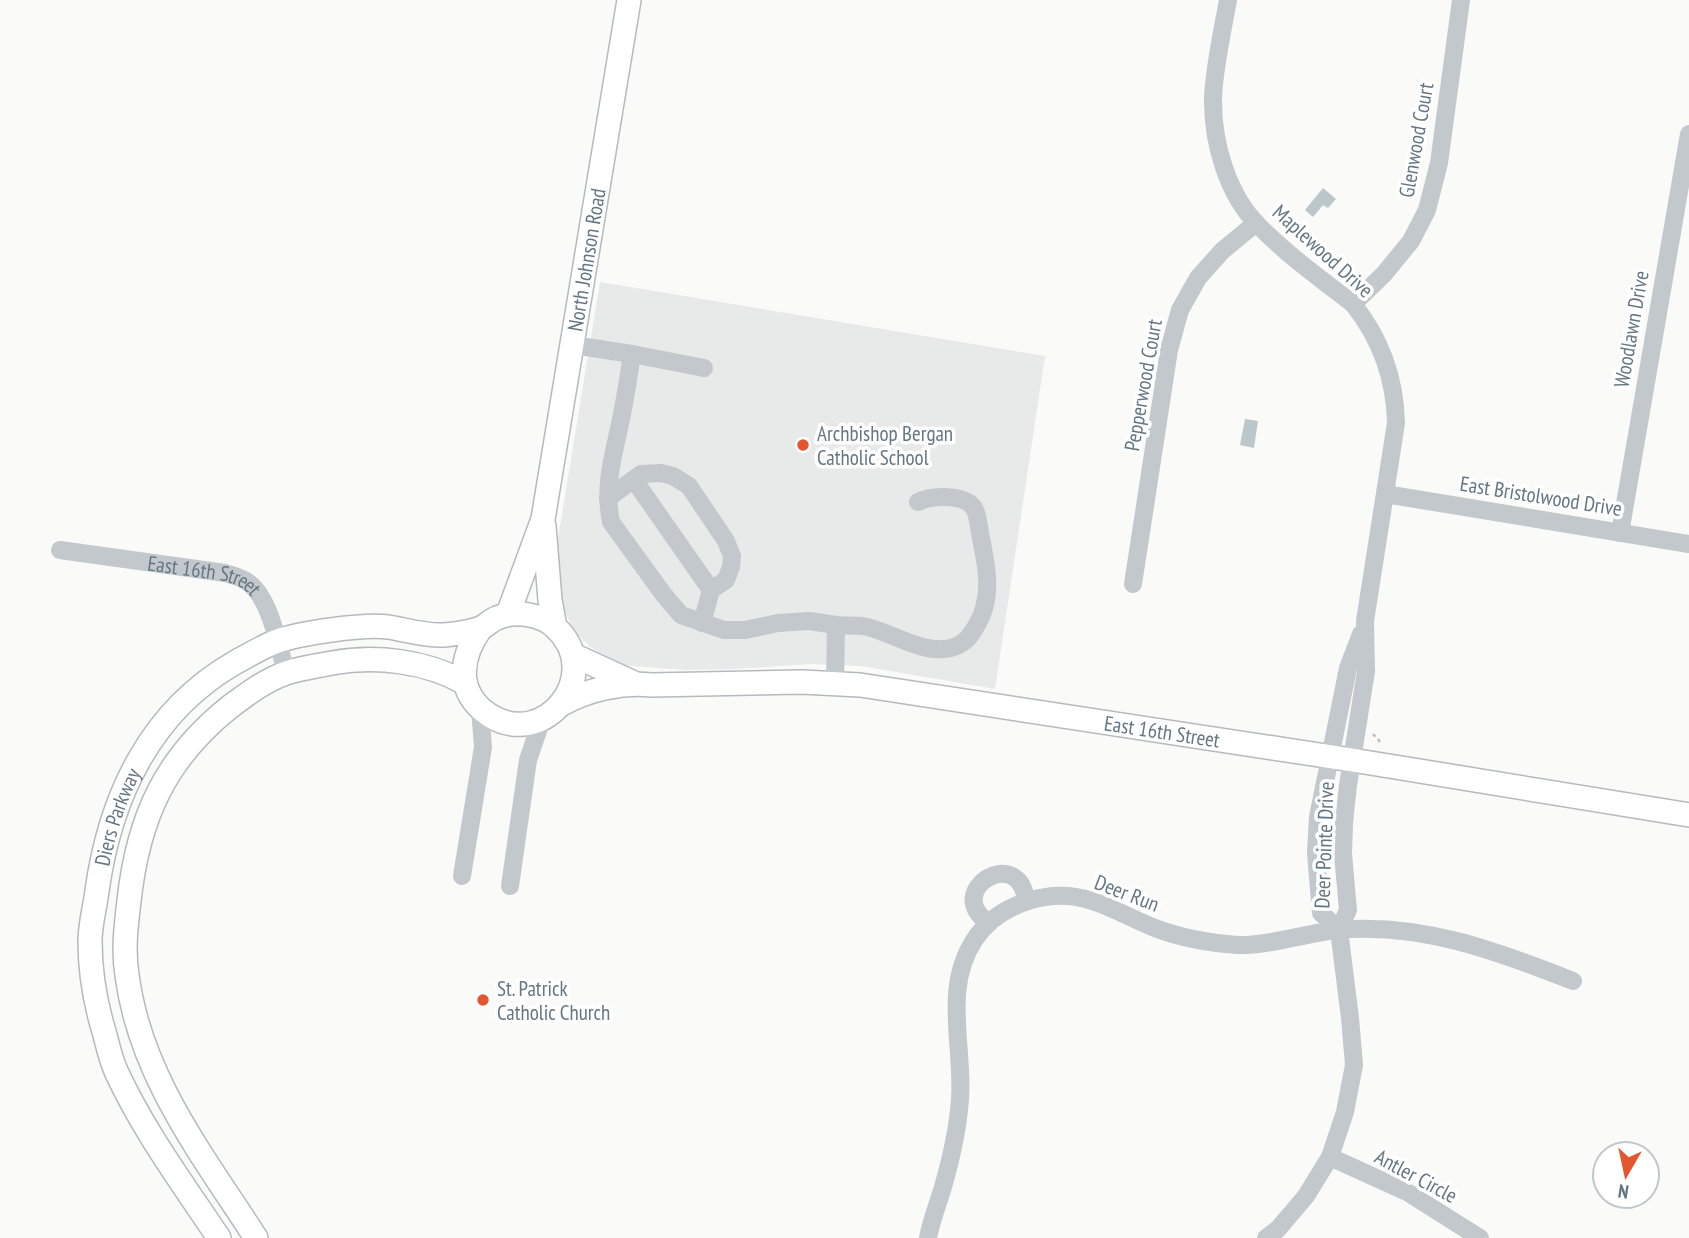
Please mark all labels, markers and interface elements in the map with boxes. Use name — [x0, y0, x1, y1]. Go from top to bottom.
street label: Glenwood Court — [1393, 80, 1439, 200]
street label: North Johnson Road — [561, 186, 611, 333]
street label: Maplewood Drive — [1267, 199, 1379, 303]
street label: Woodlawn Drive — [1607, 268, 1655, 390]
street label: Pepperwood Court — [1118, 317, 1168, 453]
place label: Archbishop Bergan Catholic School — [817, 420, 953, 471]
marker: Archbishop Bergan Catholic School — [795, 437, 811, 453]
street label: East Bristolwood Drive — [1458, 470, 1624, 522]
street label: East 16th Street — [146, 549, 268, 601]
street label: East 16th Street — [1102, 709, 1222, 753]
street label: Diers Parkway — [88, 763, 146, 868]
street label: Deer Pointe Drive — [1308, 781, 1340, 909]
street label: Deer Run — [1091, 868, 1163, 918]
place label: St. Patrick Catholic Church — [497, 975, 610, 1026]
marker: St. Patrick Catholic Church — [475, 992, 491, 1008]
north arrow — [1591, 1140, 1661, 1210]
street label: Antler Circle — [1370, 1143, 1462, 1209]
text: N — [1616, 1179, 1630, 1204]

